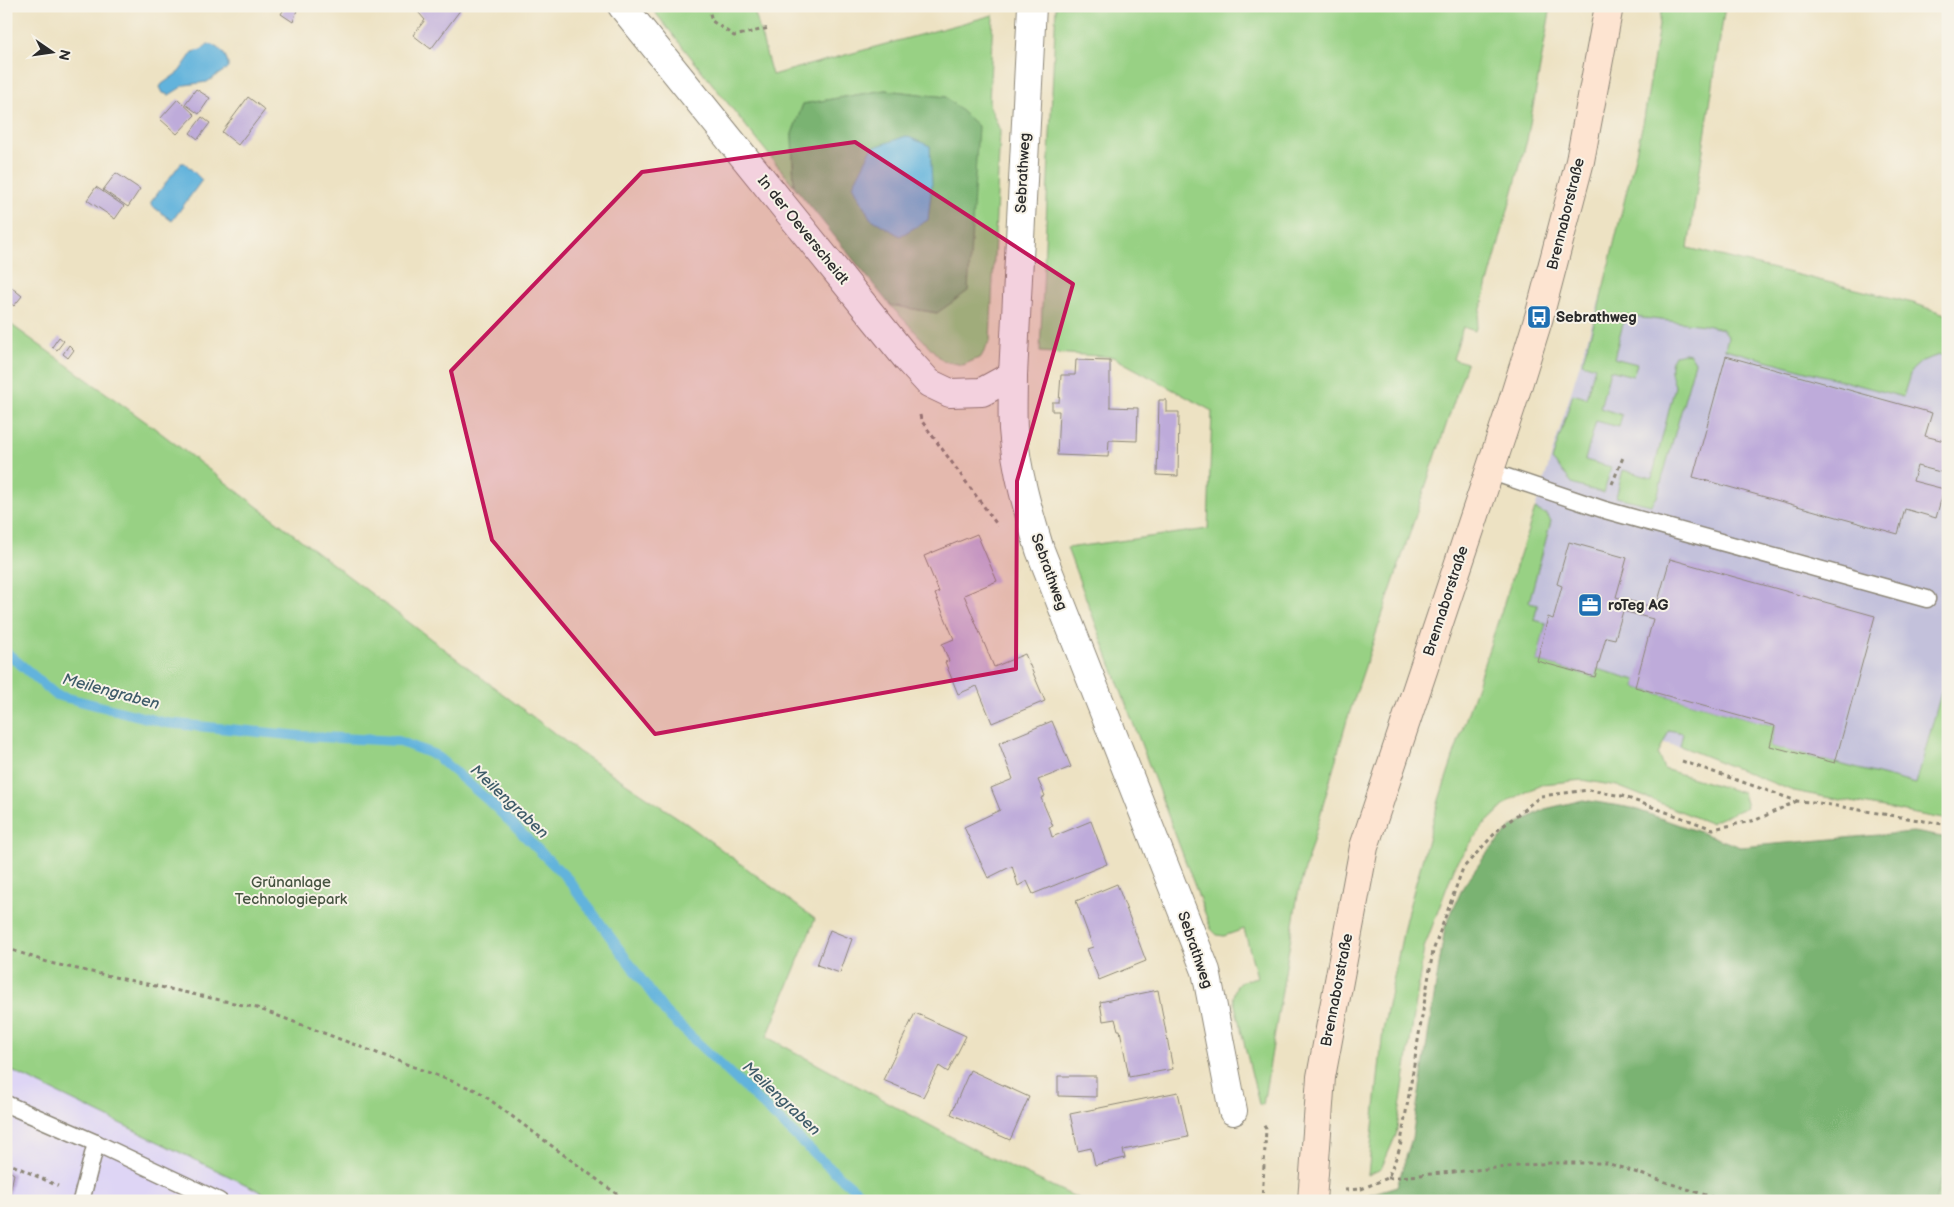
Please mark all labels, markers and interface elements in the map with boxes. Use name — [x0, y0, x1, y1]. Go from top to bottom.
north arrow — [28, 28, 78, 78]
text: N — [55, 48, 74, 62]
street label: Sebrathweg — [1011, 132, 1035, 214]
street label: Brennaborstraße — [1543, 156, 1589, 272]
street label: In der Oeverscheidt — [753, 172, 853, 289]
bus stop icon: Sebrathweg — [1526, 304, 1552, 330]
place label: Sebrathweg — [1556, 308, 1637, 327]
street label: Sebrathweg — [1026, 531, 1072, 613]
street label: Brennaborstraße — [1419, 543, 1473, 659]
office icon: roTeg AG — [1577, 592, 1603, 618]
place label: roTeg AG — [1608, 596, 1669, 615]
water label: Meilengraben — [60, 670, 162, 714]
water label: Meilengraben — [466, 761, 552, 843]
park label: Grünanlage Technologiepark — [235, 873, 348, 909]
street label: Sebrathweg — [1173, 909, 1217, 991]
street label: Brennaborstraße — [1317, 932, 1357, 1048]
water label: Meilengraben — [738, 1058, 824, 1140]

